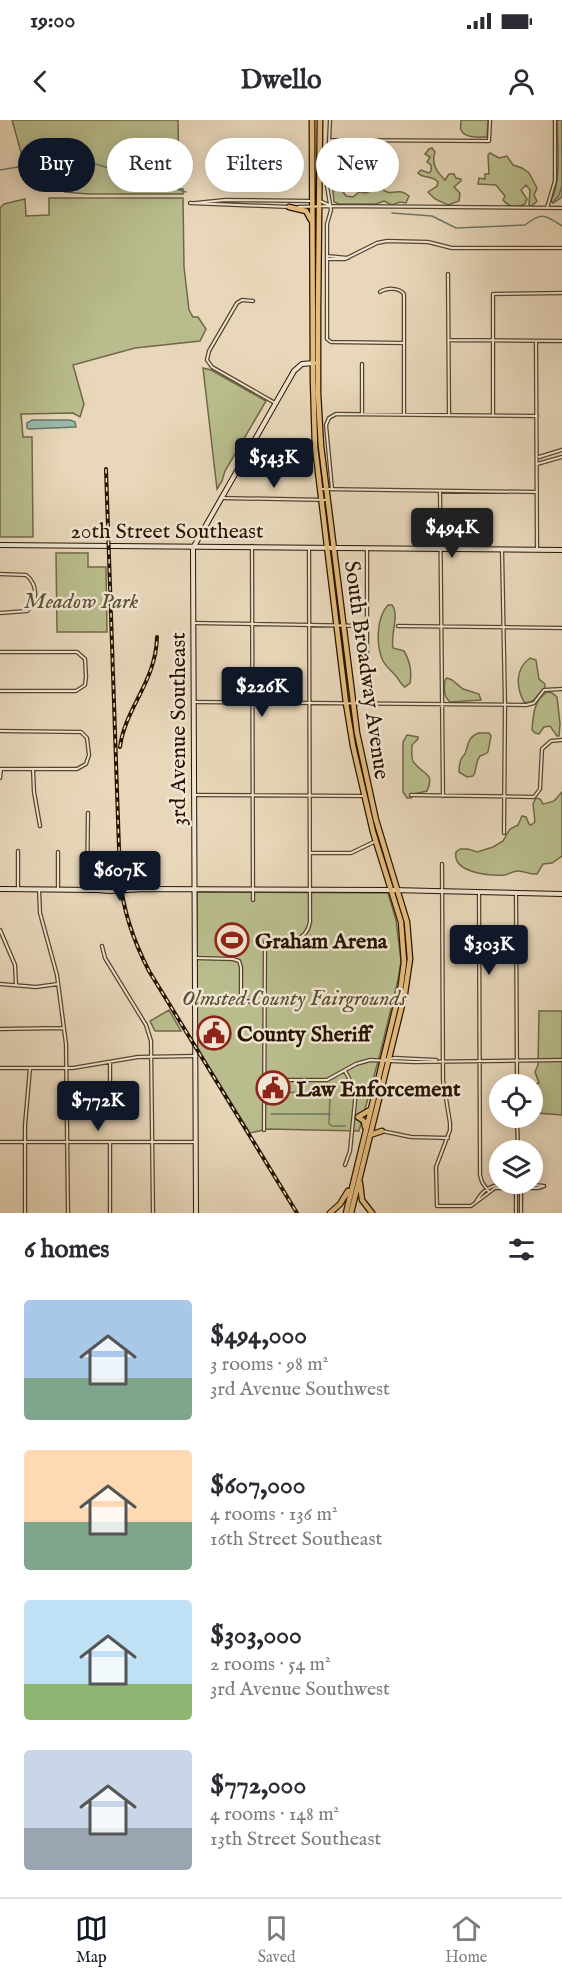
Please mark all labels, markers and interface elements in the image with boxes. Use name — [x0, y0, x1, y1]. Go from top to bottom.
text: 19:00 — [30, 7, 75, 35]
text: Dwello — [241, 64, 321, 98]
icon: back — [24, 65, 57, 98]
icon: person — [505, 65, 538, 98]
chip: Buy — [18, 138, 95, 192]
chip: Rent — [107, 138, 193, 192]
chip: Filters — [205, 138, 304, 192]
chip: New — [316, 138, 399, 192]
pin: $543K — [232, 438, 316, 489]
text: $543K — [249, 445, 299, 470]
pin: $494K — [410, 508, 494, 559]
text: $494K — [425, 515, 479, 540]
street label: 20th Street Southeast — [70, 518, 264, 546]
street label: South Broadway Avenue — [337, 559, 395, 781]
park label: Meadow Park — [24, 588, 139, 616]
street label: 3rd Avenue Southeast — [165, 632, 193, 826]
pin: $226K — [220, 667, 304, 718]
text: $226K — [236, 674, 288, 699]
pin: $607K — [78, 851, 162, 902]
text: $607K — [93, 858, 147, 883]
sports icon: Graham Arena — [214, 922, 250, 958]
pin: $303K — [447, 925, 531, 976]
place label: Graham Arena — [255, 928, 388, 956]
text: $303K — [464, 932, 514, 957]
park label: Olmsted County Fairgrounds — [182, 985, 407, 1013]
public building icon: County Sheriff — [196, 1015, 232, 1051]
place label: County Sheriff — [237, 1021, 374, 1049]
public building icon: Law Enforcement — [255, 1070, 291, 1106]
map controls — [489, 1074, 543, 1194]
button: locate — [489, 1074, 543, 1128]
place label: Law Enforcement — [296, 1076, 461, 1104]
pin: $772K — [56, 1081, 140, 1132]
text: $772K — [71, 1088, 125, 1113]
button: layers — [489, 1140, 543, 1194]
text: 6 homes — [24, 1233, 109, 1266]
icon: filters — [505, 1233, 538, 1266]
text: $494,000 — [210, 1319, 307, 1352]
icon: home — [72, 1324, 144, 1396]
text: 3 rooms · 98 m² — [210, 1352, 328, 1377]
text: 3rd Avenue Southwest — [210, 1377, 390, 1402]
text: $607,000 — [210, 1469, 306, 1502]
icon: home — [72, 1474, 144, 1546]
text: 4 rooms · 136 m² — [210, 1502, 337, 1527]
text: 16th Street Southeast — [210, 1527, 382, 1552]
text: $303,000 — [210, 1619, 302, 1652]
icon: home — [72, 1624, 144, 1696]
text: 2 rooms · 54 m² — [210, 1652, 331, 1677]
text: 3rd Avenue Southwest — [210, 1677, 390, 1702]
text: $772,000 — [210, 1769, 306, 1802]
icon: home — [72, 1774, 144, 1846]
text: 4 rooms · 148 m² — [210, 1802, 339, 1827]
text: 13th Street Southeast — [210, 1827, 381, 1852]
tab: Map — [75, 1912, 108, 1968]
tab: Saved — [258, 1912, 296, 1968]
tab: Home — [445, 1912, 487, 1968]

